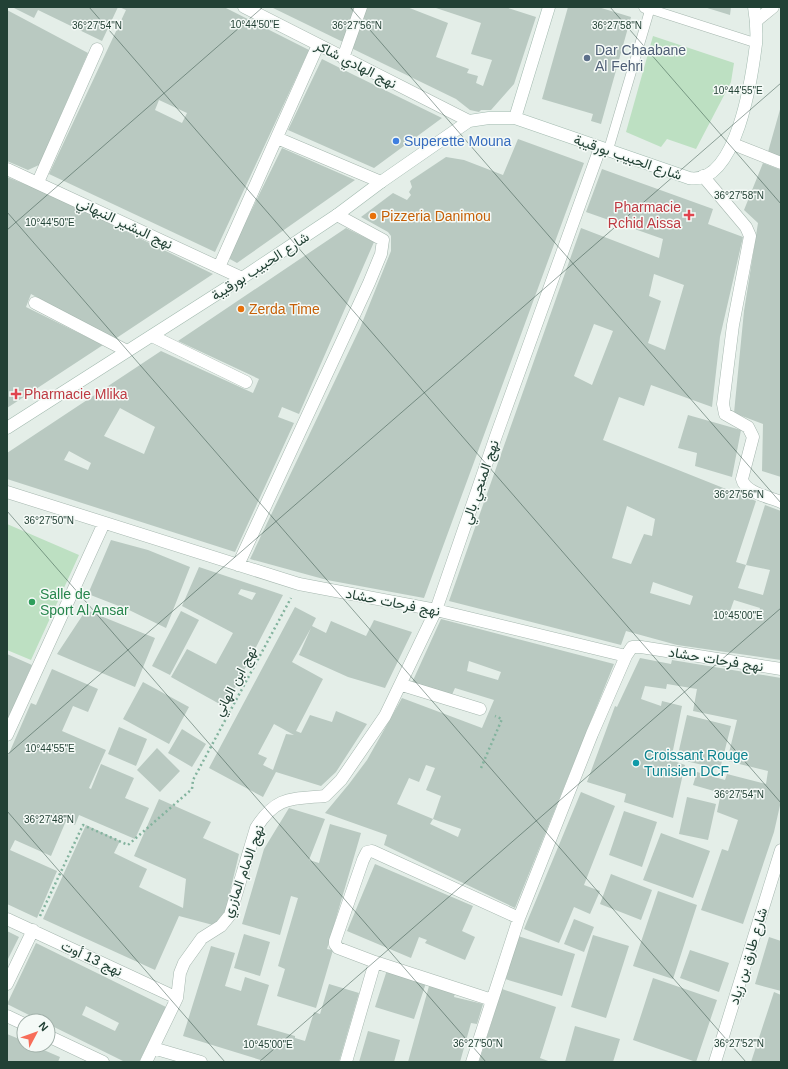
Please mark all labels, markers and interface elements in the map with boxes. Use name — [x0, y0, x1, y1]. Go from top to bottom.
text: 10°44'50"E — [230, 19, 280, 30]
text: 36°27'54"N — [72, 20, 122, 31]
text: 36°27'56"N — [332, 20, 382, 31]
text: 36°27'58"N — [592, 20, 642, 31]
street label: نهج الهادي شاكر — [310, 36, 399, 95]
place label: Dar Chaabane Al Fehri — [595, 42, 686, 74]
marker: Dar Chaabane Al Fehri — [582, 53, 592, 63]
text: 10°44'55"E — [713, 85, 763, 96]
street label: شارع الحبيب بورقيبة — [571, 131, 684, 186]
place label: Superette Mouna — [404, 133, 512, 149]
marker: Superette Mouna — [391, 136, 401, 146]
text: 36°27'58"N — [714, 190, 764, 201]
street label: نهج البشير النبهاني — [73, 194, 175, 256]
place label: Pharmacie Rchid Aissa — [608, 199, 681, 231]
place label: Pizzeria Danimou — [381, 208, 491, 224]
marker: Pharmacie Rchid Aissa — [684, 210, 694, 220]
marker: Pizzeria Danimou — [368, 211, 378, 221]
text: 10°44'50"E — [25, 217, 75, 228]
street label: شارع الحبيب بورقيبة — [208, 228, 314, 306]
place label: Zerda Time — [249, 301, 320, 317]
marker: Zerda Time — [236, 304, 246, 314]
place label: Pharmacie Mlika — [24, 386, 128, 402]
marker: Pharmacie Mlika — [11, 389, 21, 399]
street label: نهج المنجي بالي — [458, 438, 506, 527]
text: 36°27'56"N — [714, 489, 764, 500]
text: 36°27'50"N — [24, 515, 74, 526]
street label: نهج فرحات حشاد — [344, 585, 442, 622]
place label: Salle de Sport Al Ansar — [40, 586, 129, 618]
marker: Salle de Sport Al Ansar — [27, 597, 37, 607]
text: 10°45'00"E — [713, 610, 763, 621]
street label: نهج ابن الهاني — [210, 643, 264, 721]
street label: نهج فرحات حشاد — [667, 644, 765, 677]
text: 10°44'55"E — [25, 743, 75, 754]
place label: Croissant Rouge Tunisien DCF — [644, 747, 748, 779]
marker: Croissant Rouge Tunisien DCF — [631, 758, 641, 768]
text: 36°27'54"N — [714, 789, 764, 800]
text: 36°27'48"N — [24, 814, 74, 825]
street label: نهج الامام المازري — [219, 823, 271, 921]
street label: شارع طارق بن زياد — [726, 906, 773, 1007]
street label: نهج 13 أوت — [58, 937, 125, 982]
north arrow — [16, 1013, 56, 1053]
text: N — [36, 1020, 51, 1033]
text: 36°27'50"N — [453, 1038, 503, 1049]
text: 36°27'52"N — [714, 1038, 764, 1049]
text: 10°45'00"E — [243, 1039, 293, 1050]

